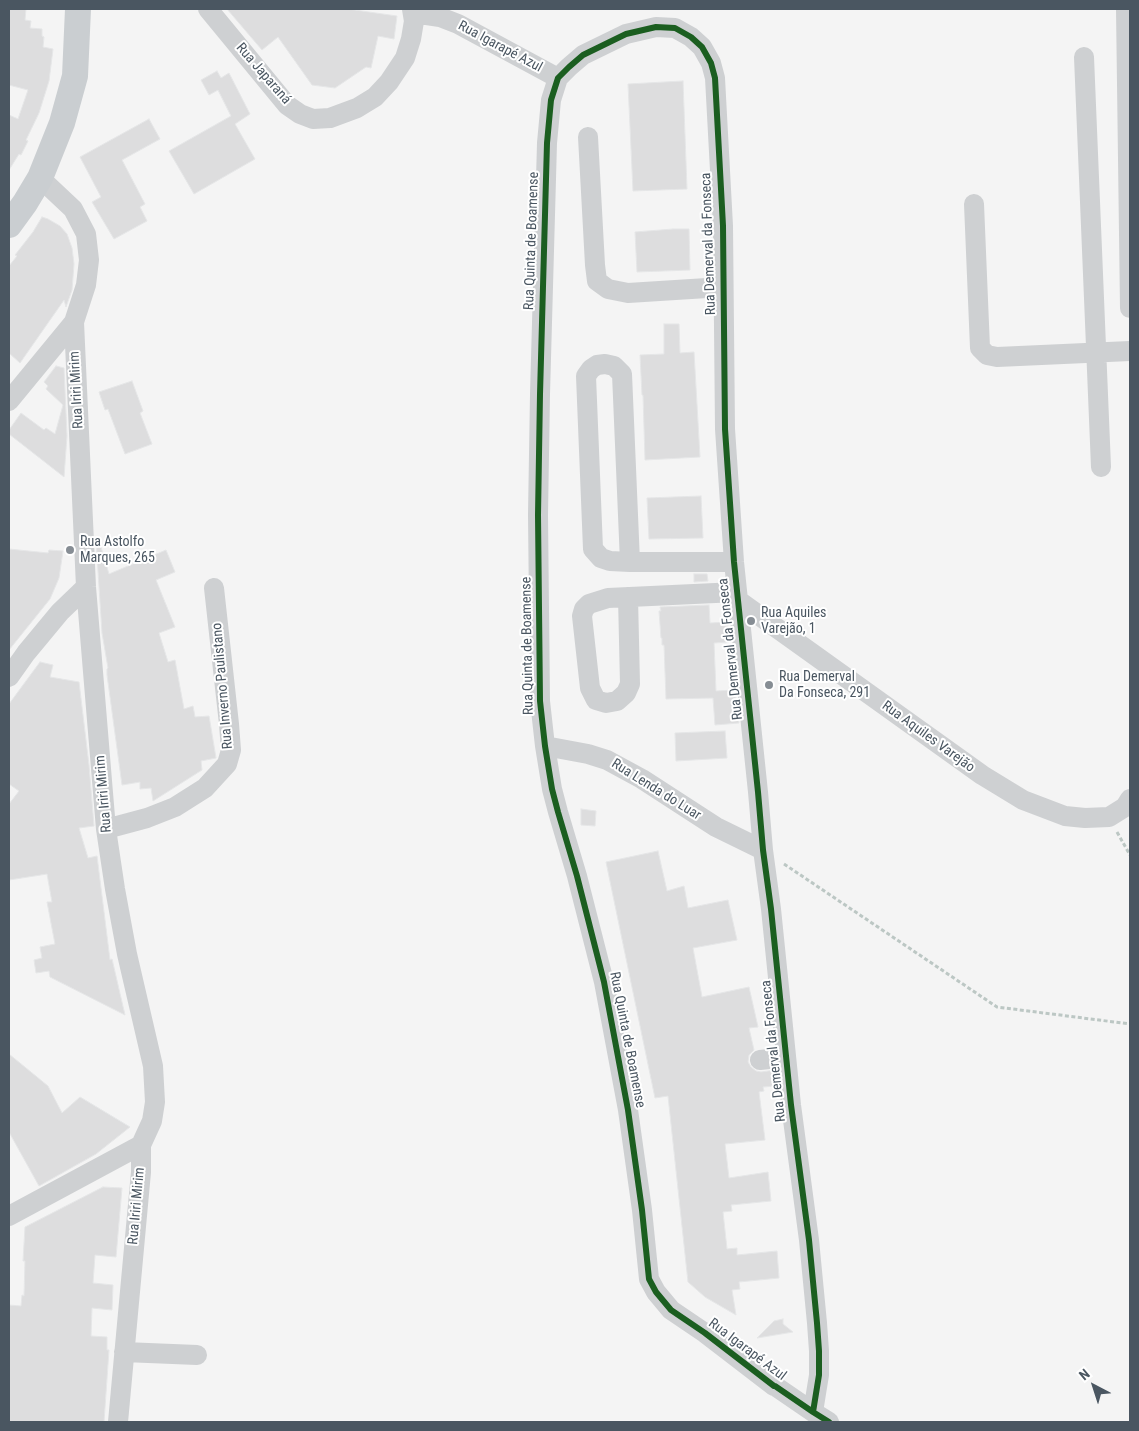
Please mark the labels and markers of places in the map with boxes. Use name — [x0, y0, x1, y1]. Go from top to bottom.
place label: Rua Astolfo Marques, 265 — [80, 534, 155, 566]
marker: Rua Astolfo Marques, 265 — [64, 544, 76, 556]
place label: Rua Aquiles Varejão, 1 — [761, 605, 826, 638]
marker: Rua Aquiles Varejão, 1 — [745, 615, 757, 627]
place label: Rua Demerval Da Fonseca, 291 — [779, 669, 870, 702]
marker: Rua Demerval Da Fonseca, 291 — [763, 679, 775, 691]

